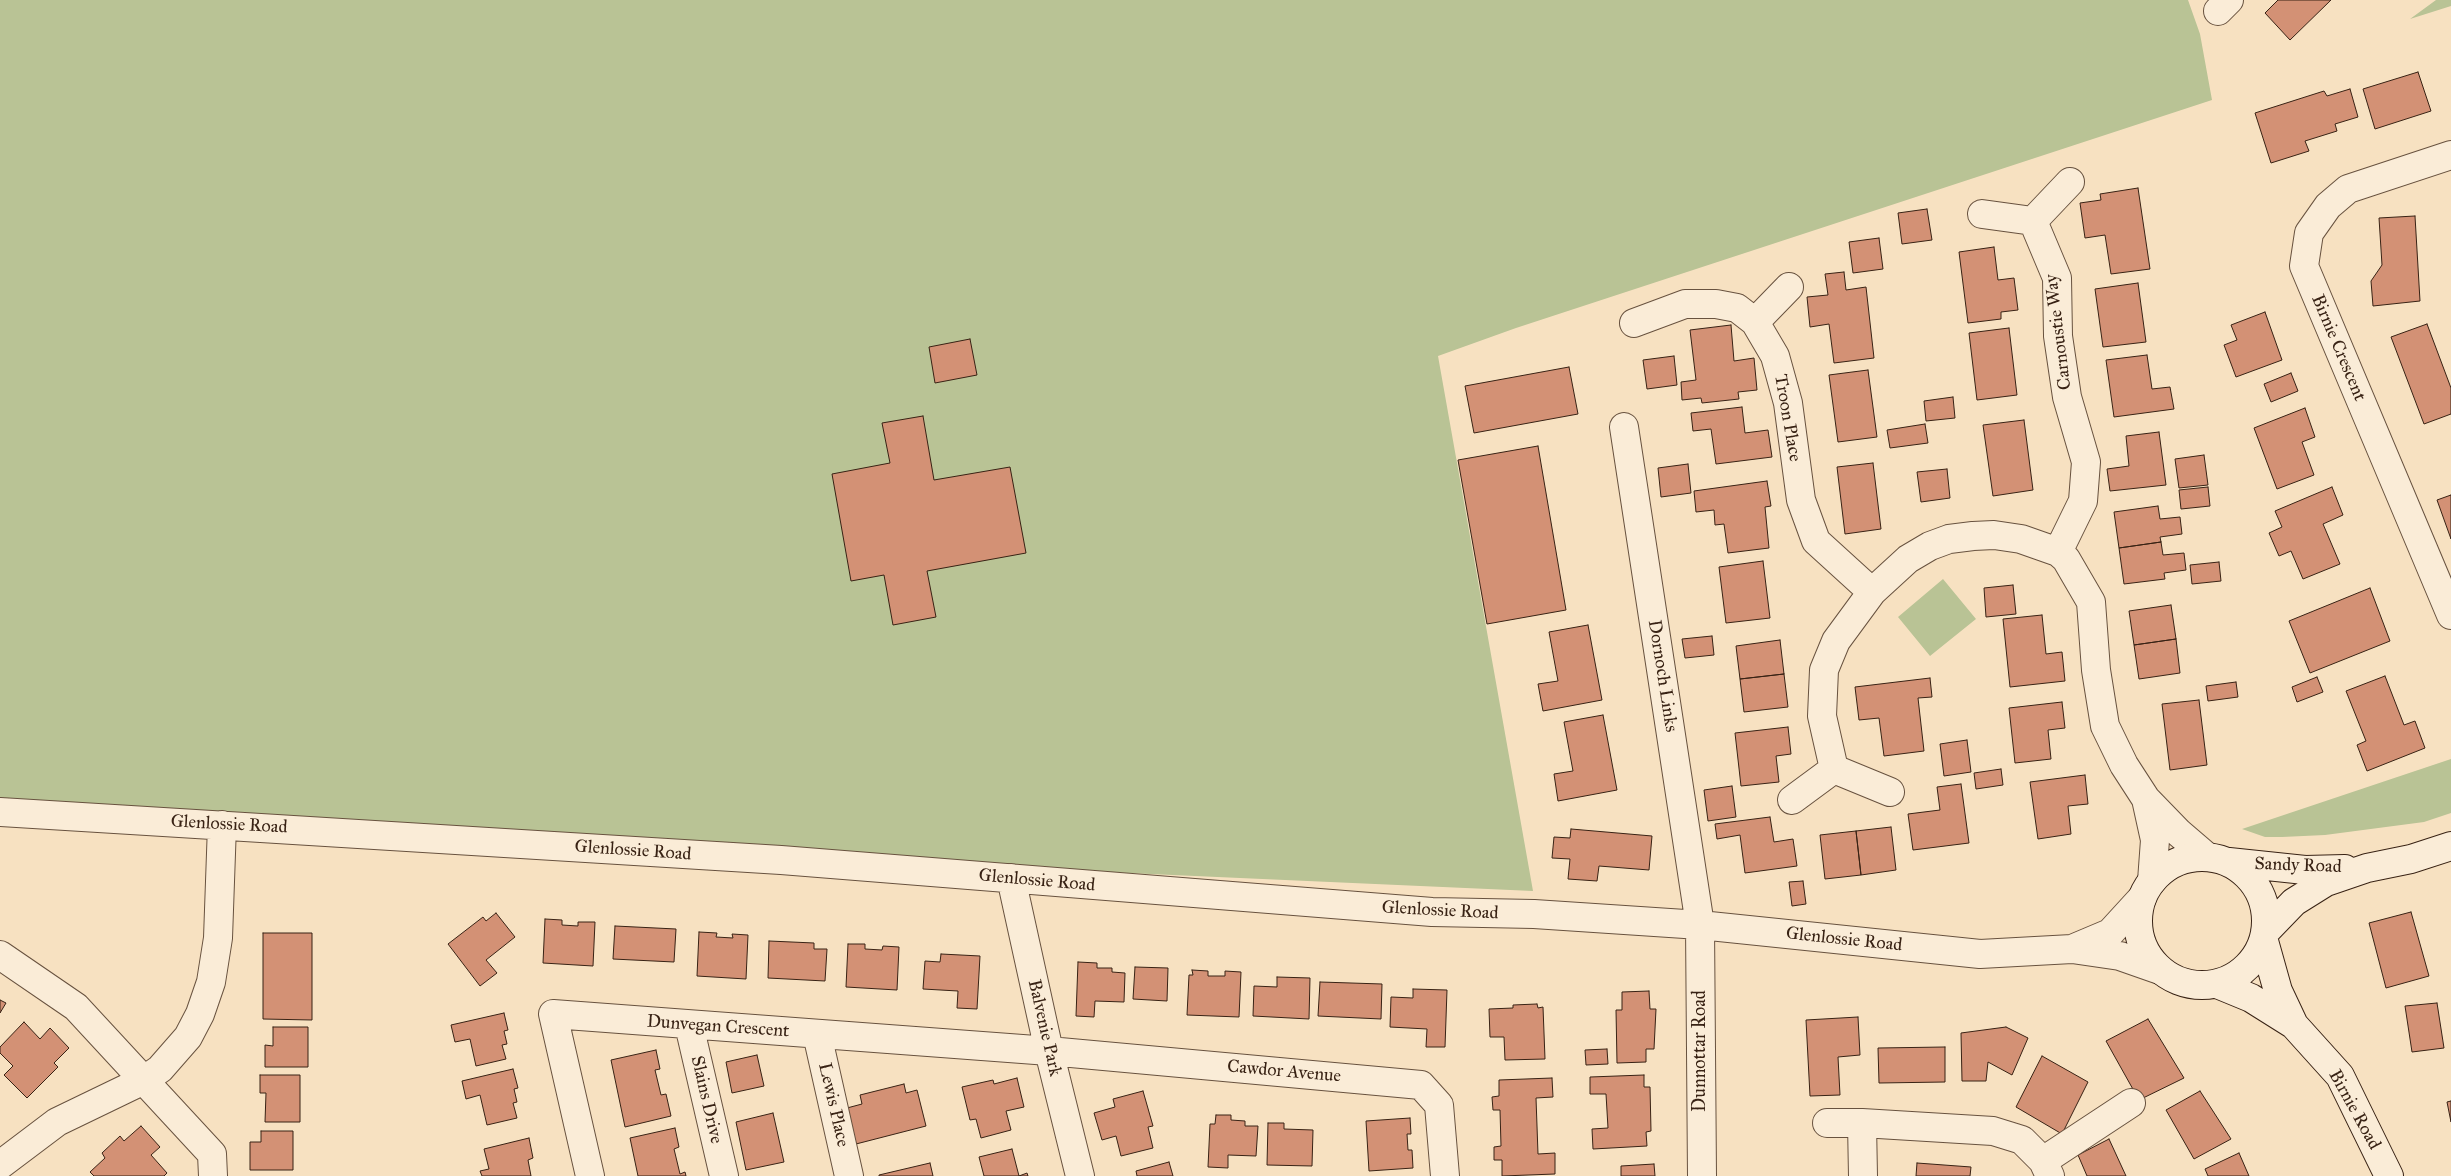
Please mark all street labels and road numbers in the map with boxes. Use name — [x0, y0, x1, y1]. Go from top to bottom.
street label: Carnoustie Way — [2041, 273, 2077, 391]
street label: Birnie Crescent — [2306, 292, 2370, 404]
street label: Troon Place — [1769, 373, 1805, 463]
street label: Dornoch Links — [1642, 618, 1682, 734]
street label: Glenlossie Road — [170, 811, 288, 839]
street label: Glenlossie Road — [574, 836, 692, 866]
street label: Sandy Road — [2254, 854, 2342, 878]
street label: Glenlossie Road — [978, 865, 1096, 897]
street label: Glenlossie Road — [1381, 897, 1499, 925]
street label: Glenlossie Road — [1785, 923, 1903, 957]
street label: Balvenie Park — [1022, 978, 1066, 1078]
street label: Dunnottar Road — [1690, 990, 1712, 1112]
street label: Dunvegan Crescent — [646, 1011, 790, 1043]
street label: Slains Drive — [685, 1054, 727, 1146]
street label: Cawdor Avenue — [1226, 1056, 1342, 1088]
street label: Lewis Place — [813, 1061, 853, 1149]
street label: Birnie Road — [2323, 1066, 2385, 1154]

